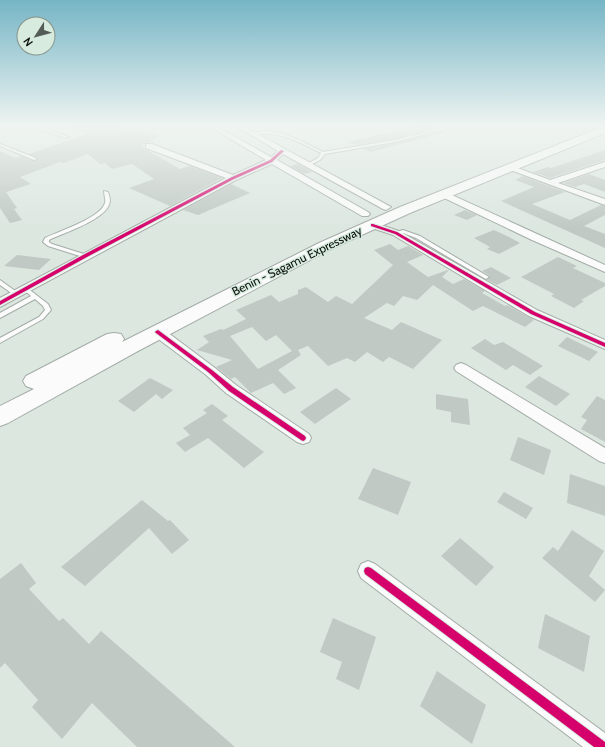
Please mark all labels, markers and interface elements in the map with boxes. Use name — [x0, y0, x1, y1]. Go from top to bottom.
north arrow — [16, 16, 56, 56]
text: N — [20, 35, 36, 49]
street label: Benin - Sagamu Expressway — [229, 223, 364, 299]

